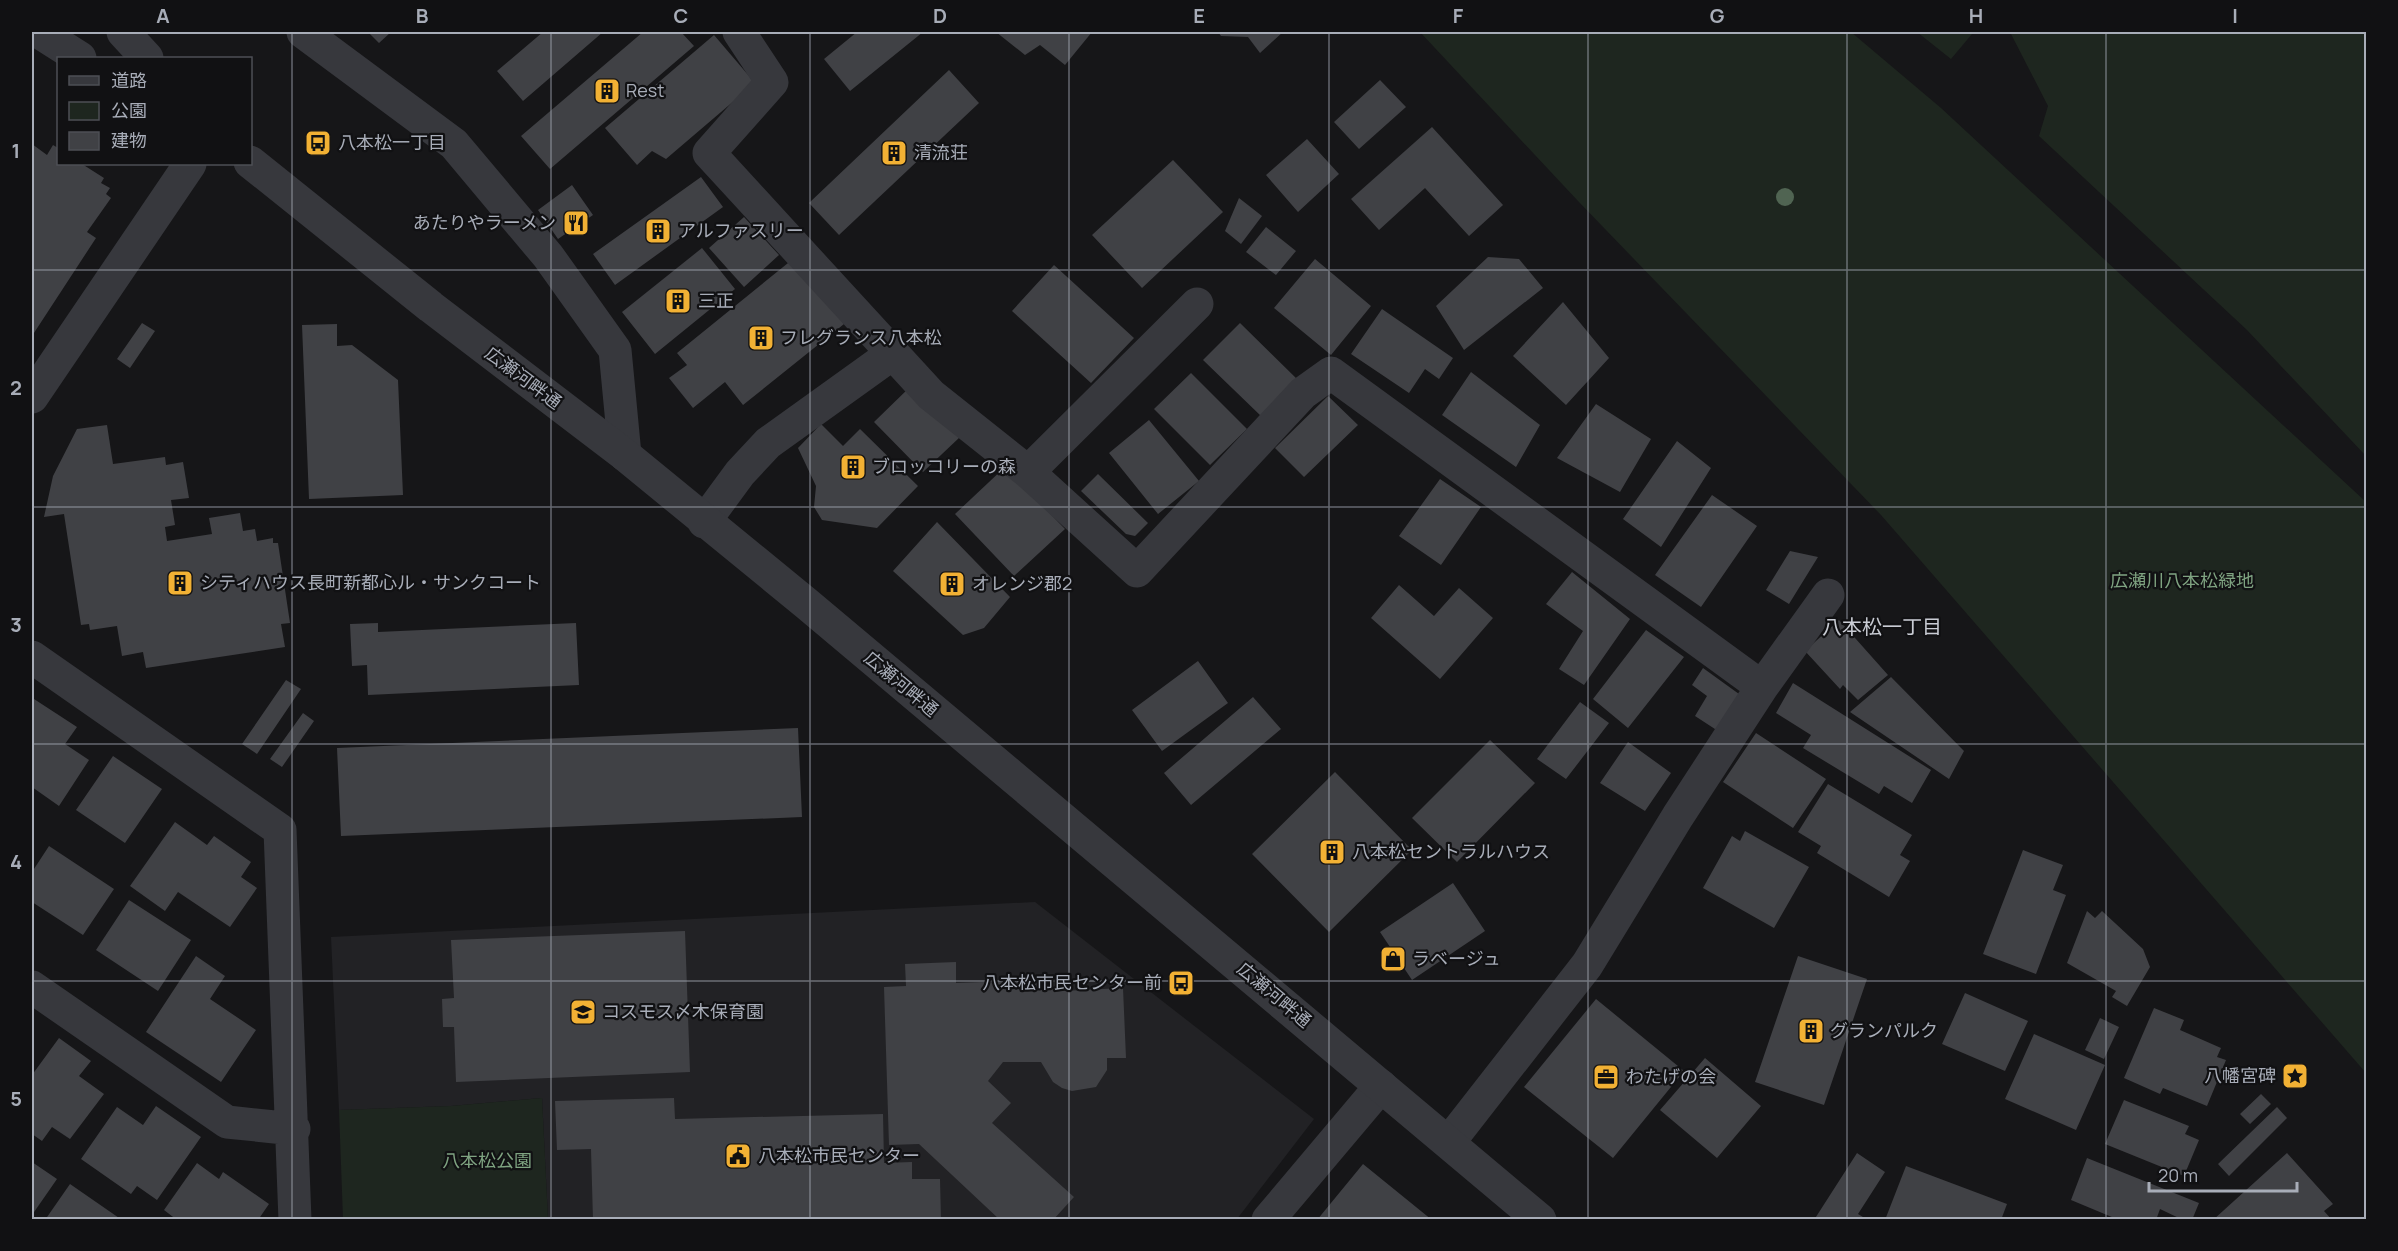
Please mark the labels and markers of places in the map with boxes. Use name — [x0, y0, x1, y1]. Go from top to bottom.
building icon: Rest — [592, 76, 622, 106]
place label: Rest — [626, 78, 665, 102]
bus stop icon: 八本松一丁目 — [303, 128, 333, 158]
place label: 八本松一丁目 — [338, 130, 446, 154]
building icon: 清流荘 — [879, 138, 909, 168]
place label: 清流荘 — [914, 140, 968, 164]
restaurant icon: あたりやラーメン — [561, 208, 591, 238]
place label: あたりやラーメン — [413, 210, 556, 234]
building icon: アルファスリー — [643, 216, 673, 246]
place label: アルファスリー — [678, 218, 804, 242]
building icon: 三正 — [663, 286, 693, 316]
place label: 三正 — [698, 288, 734, 312]
building icon: フレグランス八本松 — [746, 323, 776, 353]
place label: フレグランス八本松 — [780, 325, 942, 349]
building icon: ブロッコリーの森 — [838, 452, 868, 482]
place label: ブロッコリーの森 — [872, 454, 1016, 478]
building icon: シティハウス長町新都心ル・サンクコート — [165, 568, 195, 598]
building icon: オレンジ郡2 — [937, 569, 967, 599]
place label: シティハウス長町新都心ル・サンクコート — [200, 570, 541, 594]
place label: オレンジ郡2 — [972, 571, 1072, 595]
building icon: 八本松セントラルハウス — [1317, 837, 1347, 867]
place label: 八本松セントラルハウス — [1352, 839, 1550, 863]
shop icon: ラベージュ — [1378, 944, 1408, 974]
place label: ラベージュ — [1412, 946, 1500, 970]
bus stop icon: 八本松市民センター前 — [1166, 968, 1196, 998]
place label: 八本松市民センター前 — [982, 970, 1162, 994]
school or university icon: コスモス〆木保育園 — [568, 997, 598, 1027]
place label: コスモス〆木保育園 — [602, 999, 764, 1023]
building icon: グランパルク — [1796, 1016, 1826, 1046]
place label: グランパルク — [1830, 1018, 1938, 1042]
place icon: 八幡宮碑 — [2280, 1061, 2310, 1091]
office icon: わたげの会 — [1591, 1062, 1621, 1092]
place label: 八幡宮碑 — [2204, 1063, 2276, 1087]
place label: わたげの会 — [1626, 1064, 1716, 1088]
public building icon: 八本松市民センター — [723, 1141, 753, 1171]
place label: 八本松市民センター — [758, 1143, 920, 1167]

